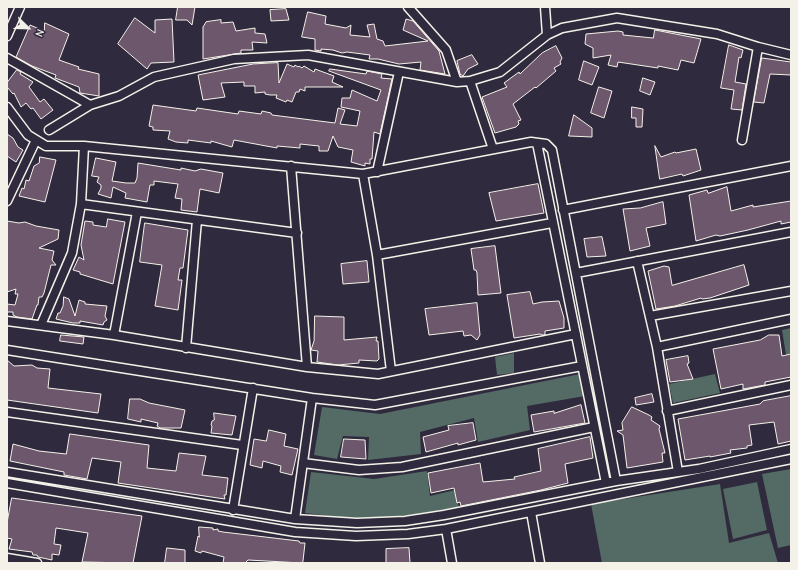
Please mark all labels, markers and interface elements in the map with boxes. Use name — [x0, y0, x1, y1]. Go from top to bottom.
north arrow — [8, 8, 48, 48]
text: N — [32, 27, 47, 39]

